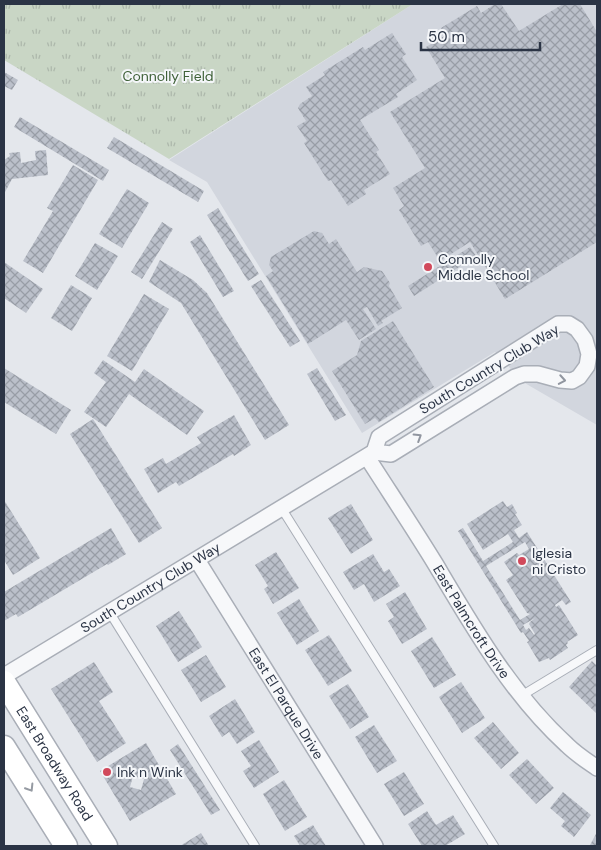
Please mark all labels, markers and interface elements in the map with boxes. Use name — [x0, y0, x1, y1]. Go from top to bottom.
scale bar — [421, 20, 540, 52]
text: 50 m — [428, 27, 465, 47]
park label: Connolly Field — [122, 67, 214, 85]
place label: Connolly Middle School — [438, 250, 529, 284]
marker: Connolly Middle School — [422, 261, 434, 273]
street label: South Country Club Way — [416, 320, 562, 418]
one-way arrow — [558, 374, 567, 384]
one-way arrow — [413, 434, 422, 444]
street label: South Country Club Way — [77, 538, 224, 637]
place label: Iglesia ni Cristo — [532, 544, 586, 578]
marker: Iglesia ni Cristo — [516, 555, 528, 567]
street label: East Palmcroft Drive — [429, 562, 514, 682]
street label: East El Parque Drive — [245, 644, 328, 763]
street label: East Broadway Road — [12, 703, 97, 824]
place label: Ink n Wink — [117, 763, 183, 781]
marker: Ink n Wink — [101, 766, 113, 778]
one-way arrow — [23, 783, 33, 792]

